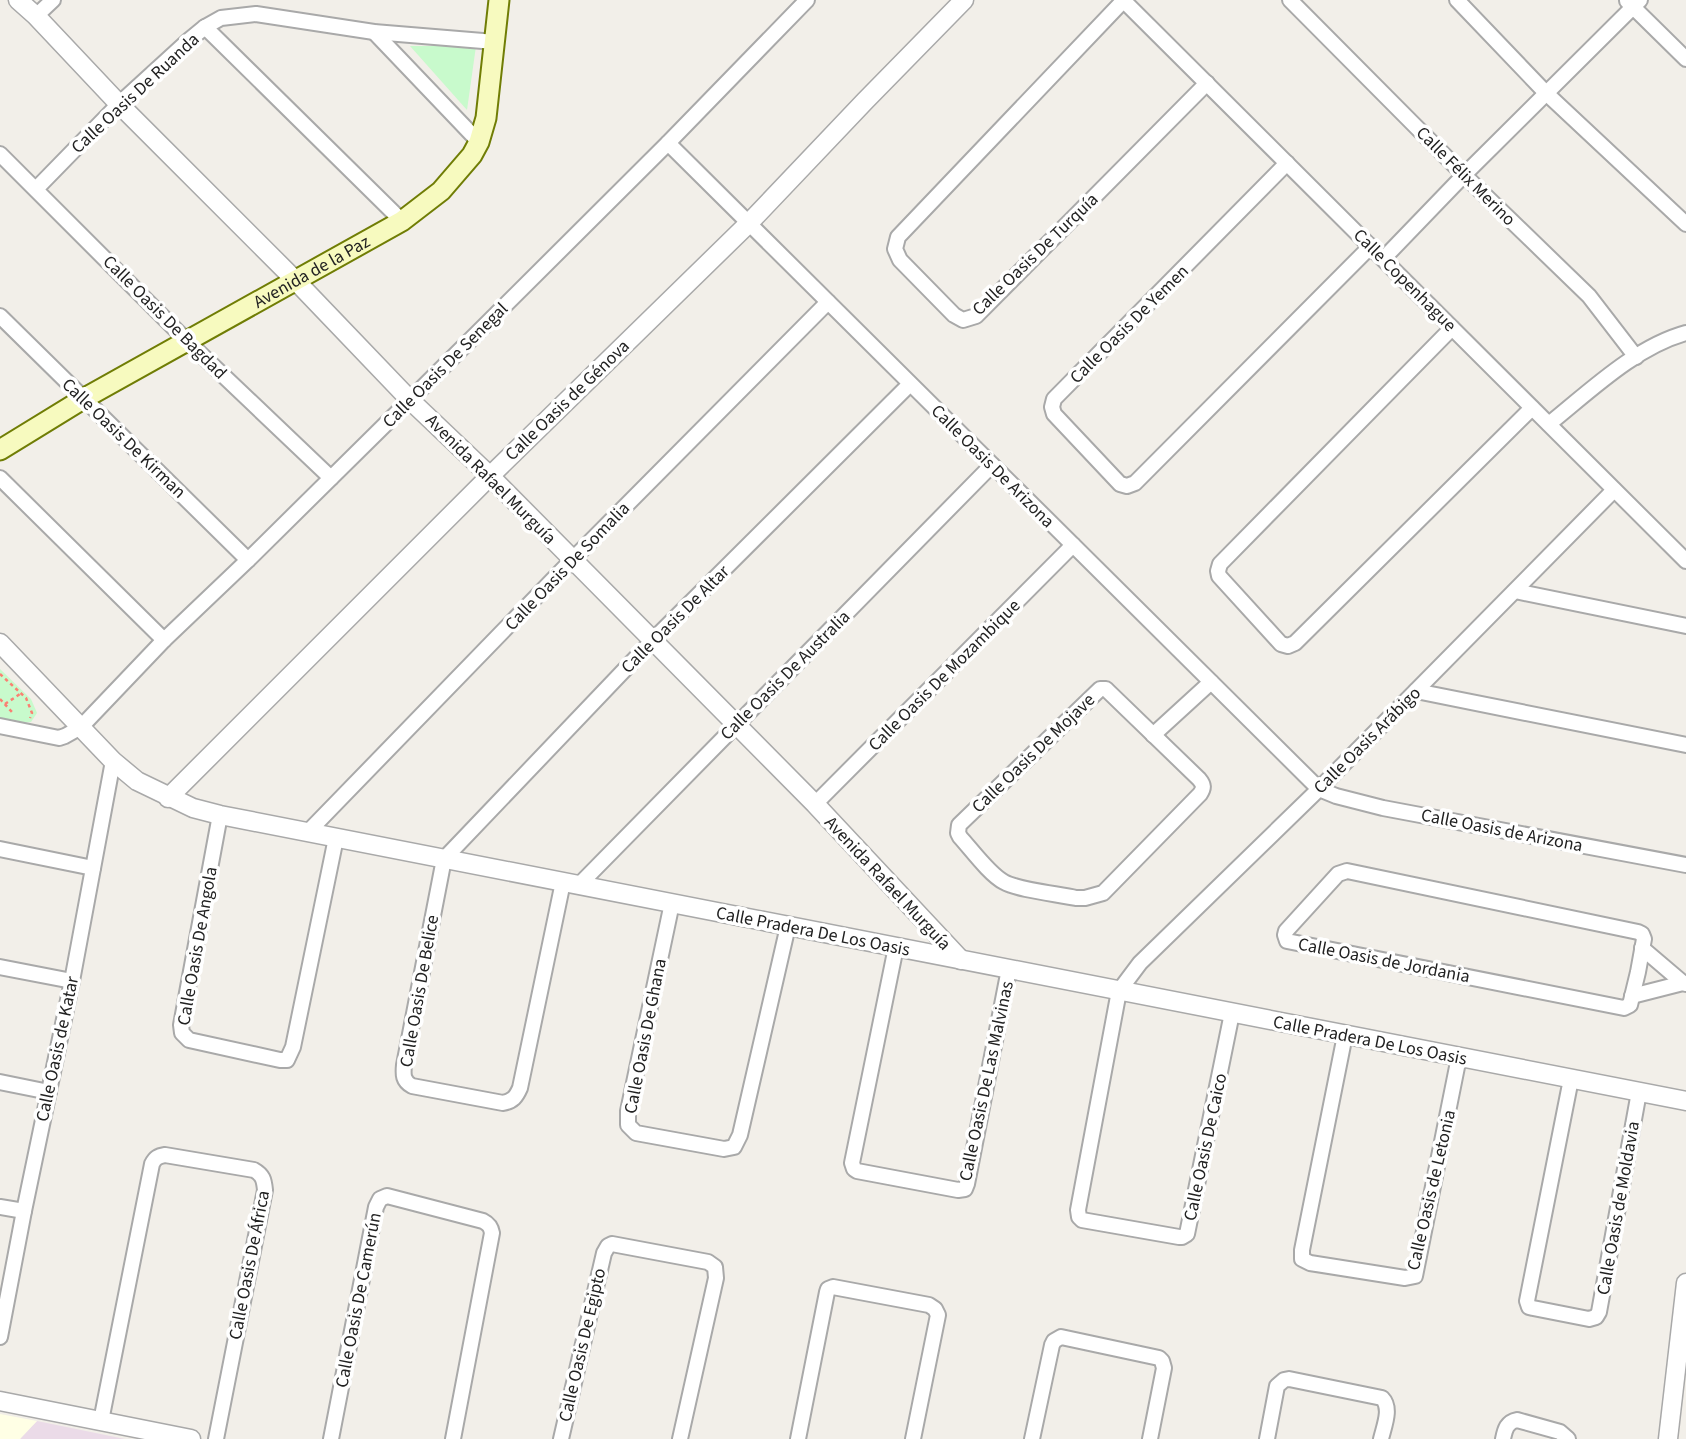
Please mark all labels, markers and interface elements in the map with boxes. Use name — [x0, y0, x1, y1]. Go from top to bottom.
street label: Calle Oasis De Ruanda — [66, 27, 205, 159]
street label: Calle Félix Merino — [1410, 121, 1521, 232]
street label: Calle Oasis De Turquía — [967, 187, 1104, 321]
street label: Calle Copenhague — [1348, 223, 1462, 338]
street label: Avenida de la Paz — [249, 229, 375, 315]
street label: Calle Oasis De Bagdad — [97, 250, 232, 385]
street label: Calle Oasis De Yemen — [1064, 259, 1194, 389]
street label: Calle Oasis De Senegal — [377, 297, 514, 434]
street label: Calle Oasis de Génova — [500, 334, 635, 466]
street label: Calle Oasis De Kirman — [56, 372, 191, 504]
street label: Calle Oasis De Arizona — [925, 399, 1060, 534]
street label: Avenida Rafael Murguía — [420, 408, 562, 550]
street label: Calle Oasis De Somalia — [499, 496, 635, 636]
street label: Calle Oasis De Altar — [616, 559, 736, 679]
street label: Calle Oasis De Mozambique — [863, 594, 1026, 757]
street label: Calle Oasis De Australia — [715, 605, 856, 746]
street label: Calle Oasis Arábigo — [1308, 681, 1427, 800]
street label: Calle Oasis De Mojave — [966, 688, 1100, 819]
street label: Calle Oasis de Arizona — [1419, 803, 1585, 858]
street label: Avenida Rafael Murguía — [819, 811, 957, 956]
street label: Calle Oasis De Angola — [171, 865, 224, 1027]
street label: Calle Pradera De Los Oasis — [714, 900, 912, 963]
street label: Calle Oasis De Belice — [394, 913, 445, 1069]
street label: Calle Oasis de Jordania — [1296, 932, 1472, 989]
street label: Calle Oasis De Ghana — [618, 956, 673, 1116]
street label: Calle Oasis de Katar — [30, 973, 85, 1124]
street label: Calle Oasis De Las Malvinas — [953, 979, 1020, 1183]
street label: Calle Pradera De Los Oasis — [1271, 1009, 1469, 1072]
street label: Calle Oasis De Caico — [1178, 1071, 1233, 1223]
street label: Calle Oasis de Letonia — [1401, 1107, 1462, 1273]
street label: Calle Oasis de Moldavia — [1591, 1119, 1646, 1297]
street label: Calle Oasis De África — [223, 1188, 276, 1342]
street label: Calle Oasis De Camerún — [329, 1210, 388, 1390]
street label: Calle Oasis De Egipto — [553, 1266, 612, 1424]

